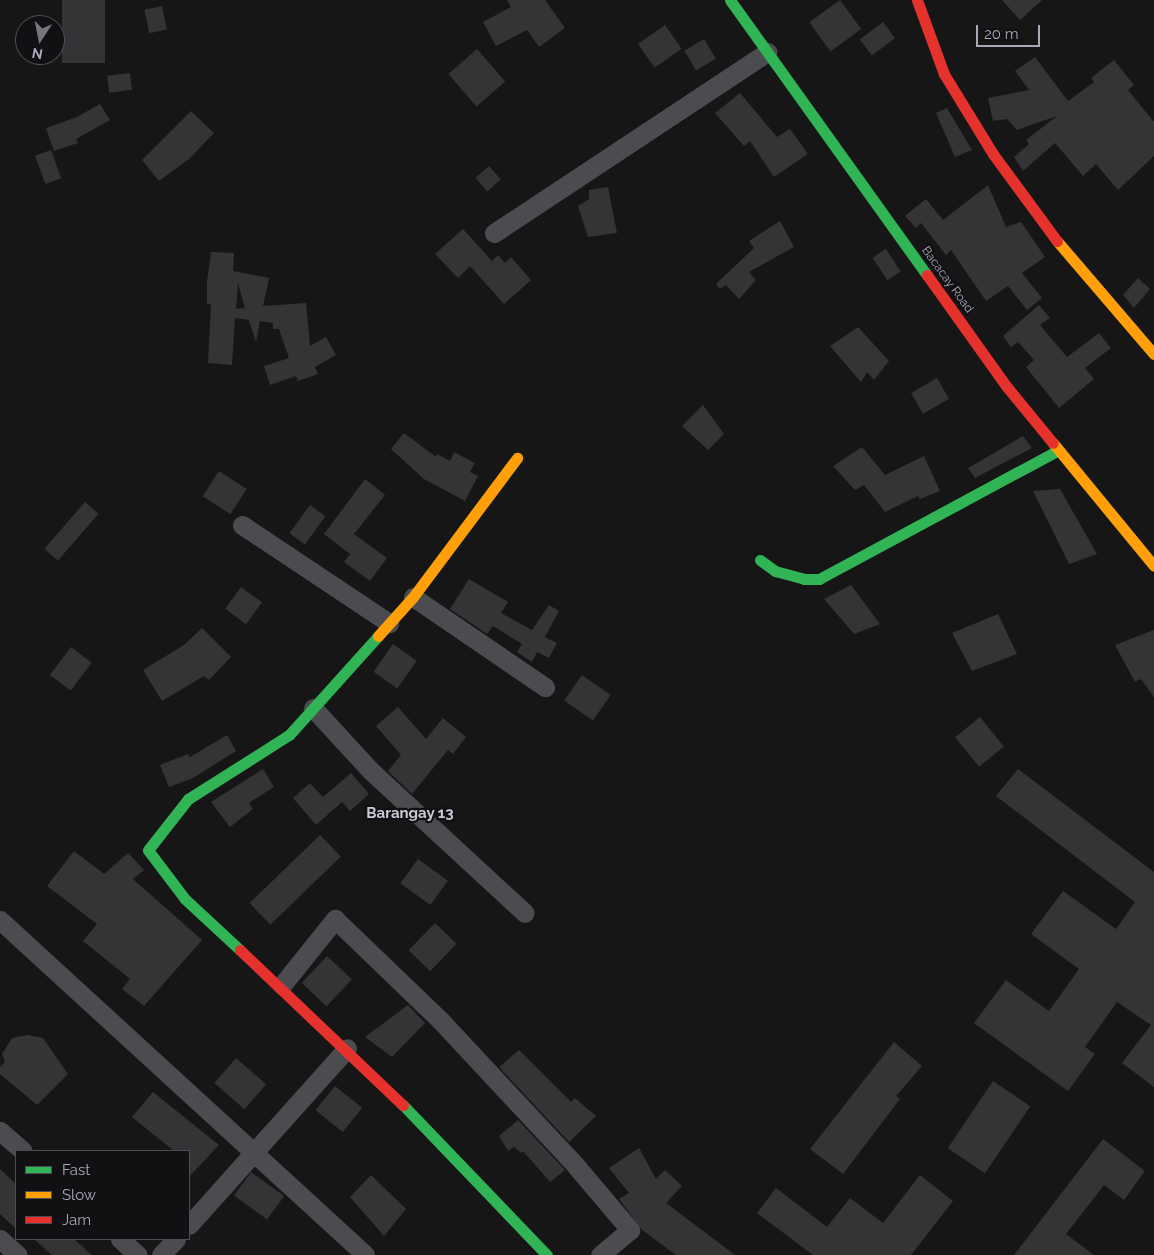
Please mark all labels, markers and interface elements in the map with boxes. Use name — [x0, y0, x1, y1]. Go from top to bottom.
north arrow — [15, 15, 65, 65]
scale bar — [979, 15, 1043, 47]
text: 20 m — [984, 25, 1019, 43]
text: N — [31, 45, 44, 63]
street label: Bacacay Road — [918, 244, 976, 316]
district label: Barangay 13 — [366, 805, 454, 823]
legend — [15, 1150, 190, 1240]
text: Fast — [62, 1161, 90, 1179]
text: Slow — [62, 1186, 96, 1204]
text: Jam — [62, 1211, 91, 1229]

